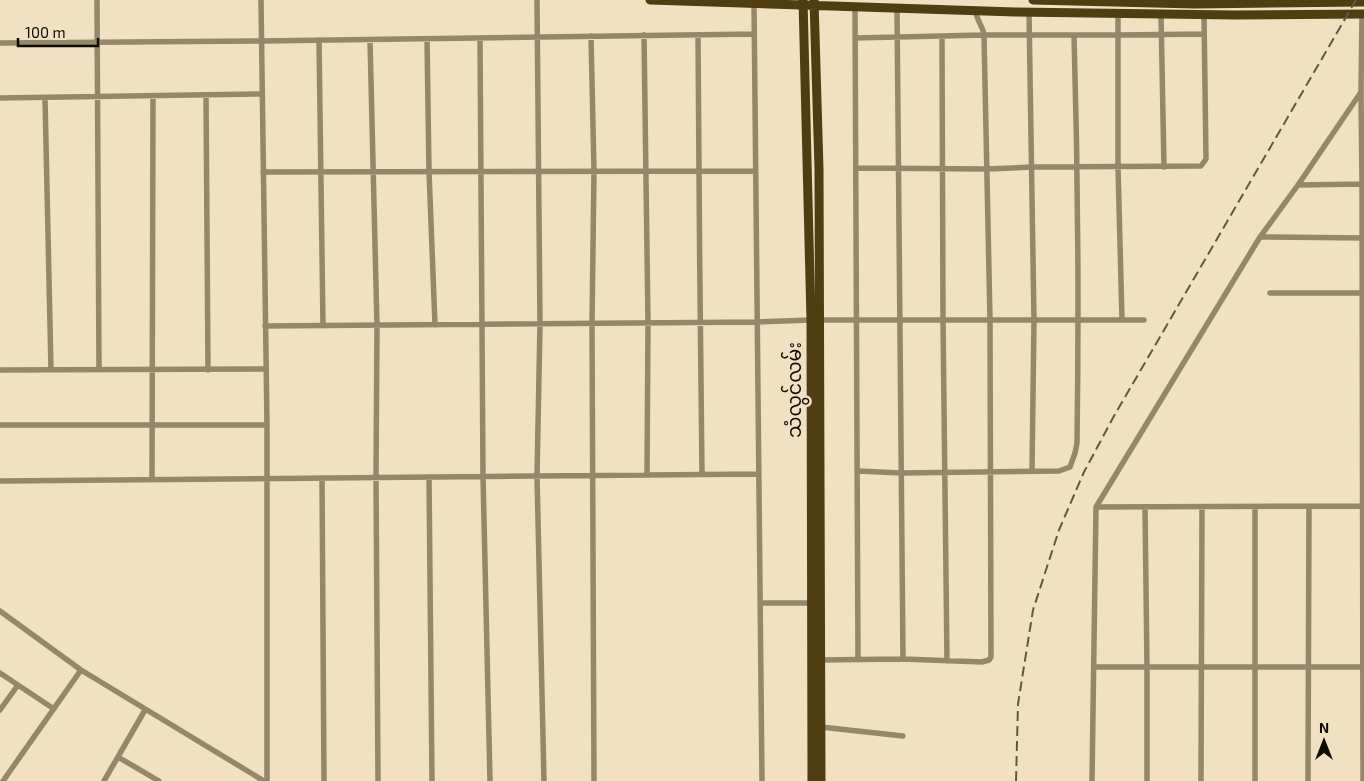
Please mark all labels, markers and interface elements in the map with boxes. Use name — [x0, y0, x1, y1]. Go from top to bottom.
scale bar — [18, 15, 98, 47]
text: 100 m — [25, 23, 66, 41]
street label: သံလွင်လမ်း — [780, 342, 810, 438]
north arrow — [1299, 716, 1349, 766]
text: N — [1319, 719, 1329, 736]

